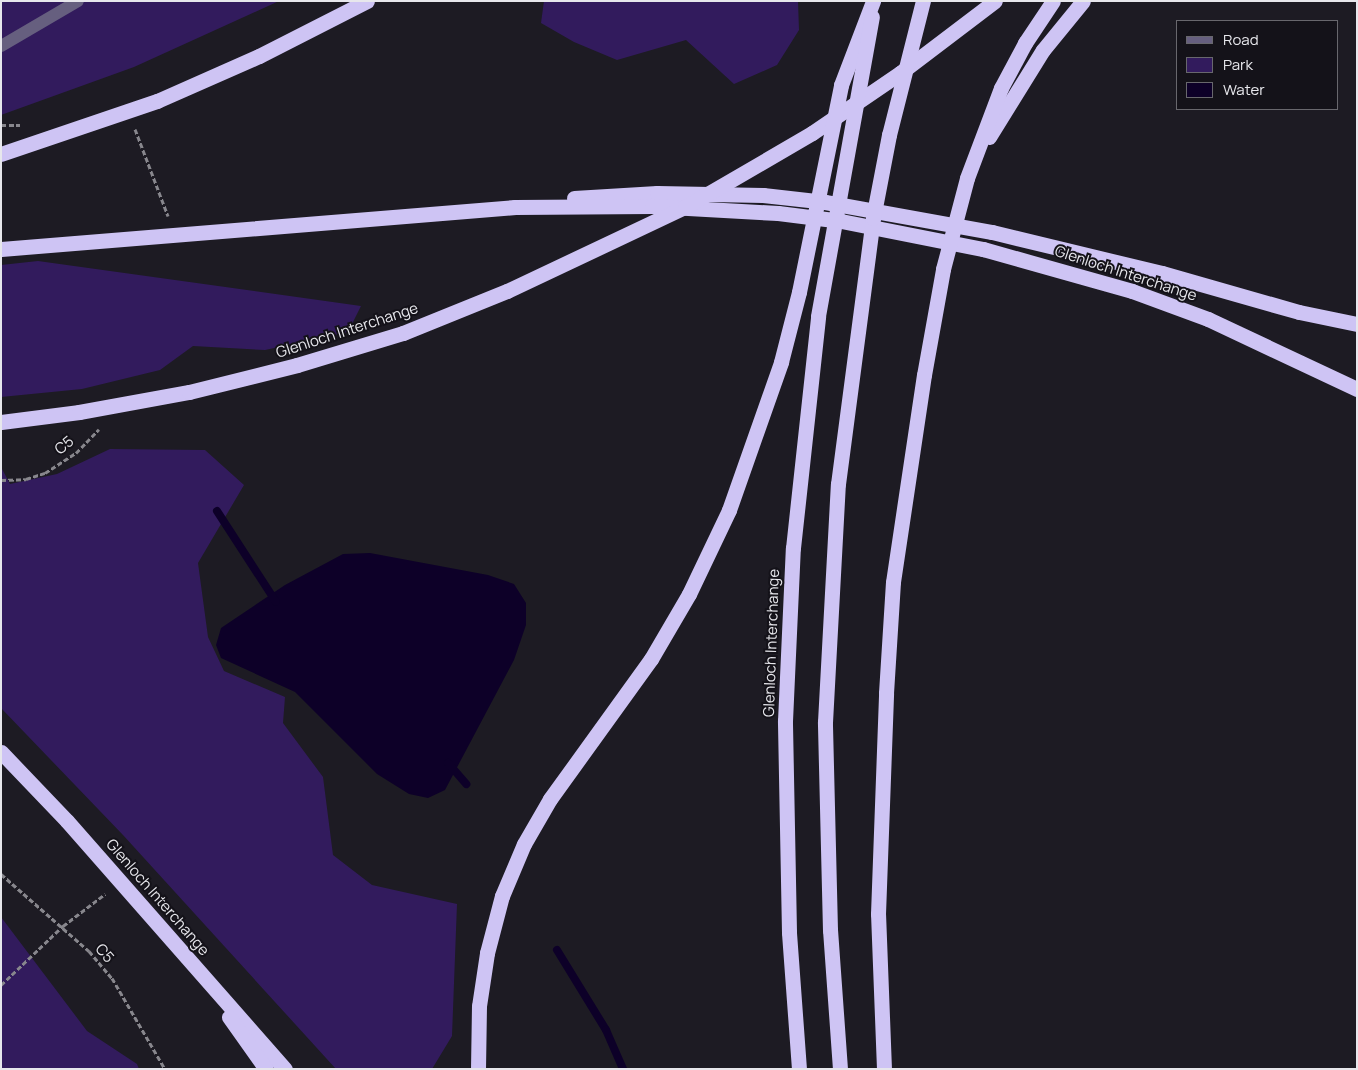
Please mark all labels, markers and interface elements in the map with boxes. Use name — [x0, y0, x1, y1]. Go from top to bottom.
legend — [1176, 20, 1338, 110]
text: Road — [1223, 29, 1259, 50]
text: Park — [1223, 54, 1253, 75]
text: Water — [1223, 79, 1265, 100]
street label: Glenloch Interchange — [1053, 242, 1199, 304]
street label: Glenloch Interchange — [274, 299, 420, 361]
street label: C5 — [51, 432, 77, 458]
street label: Glenloch Interchange — [759, 569, 783, 717]
street label: Glenloch Interchange — [103, 835, 213, 959]
street label: C5 — [92, 940, 118, 966]

